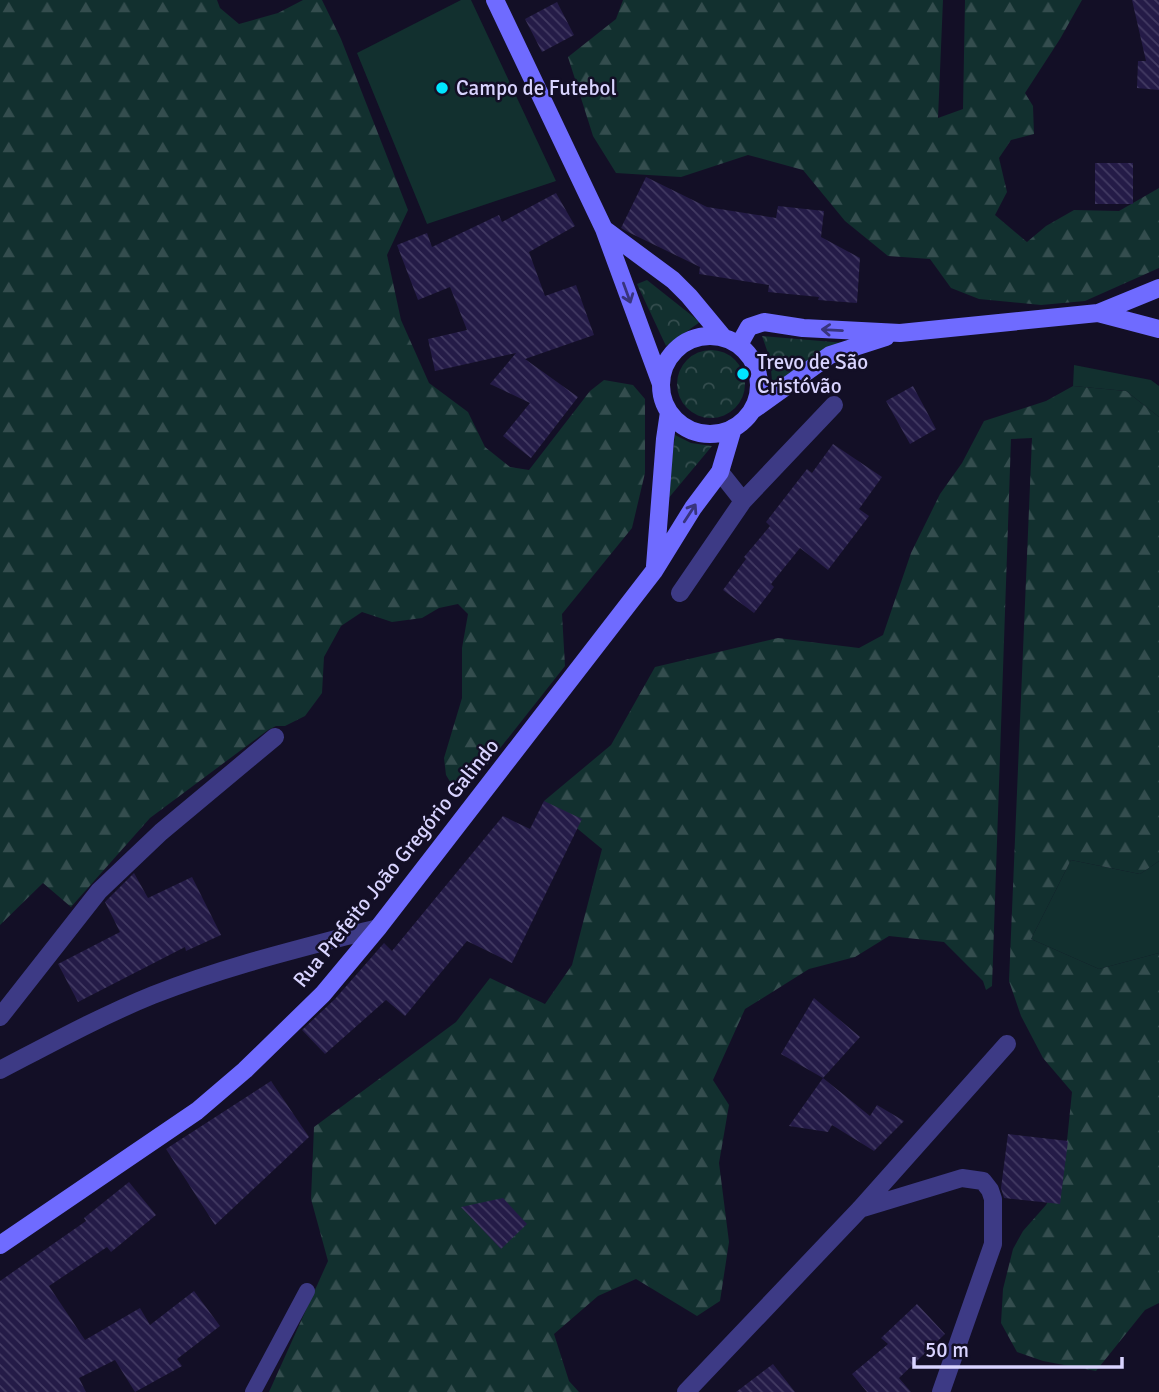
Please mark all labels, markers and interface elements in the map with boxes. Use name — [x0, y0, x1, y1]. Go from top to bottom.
place label: Campo de Futebol — [456, 75, 617, 101]
marker: Campo de Futebol — [434, 80, 450, 96]
one-way arrow — [622, 281, 635, 303]
one-way arrow — [820, 323, 843, 336]
place label: Trevo de São Cristóvão — [757, 349, 868, 399]
marker: Trevo de São Cristóvão — [735, 366, 751, 382]
one-way arrow — [684, 504, 698, 524]
street label: Rua Prefeito João Gregório Galindo — [288, 733, 504, 993]
scale bar — [914, 1326, 1122, 1370]
text: 50 m — [925, 1337, 969, 1363]

